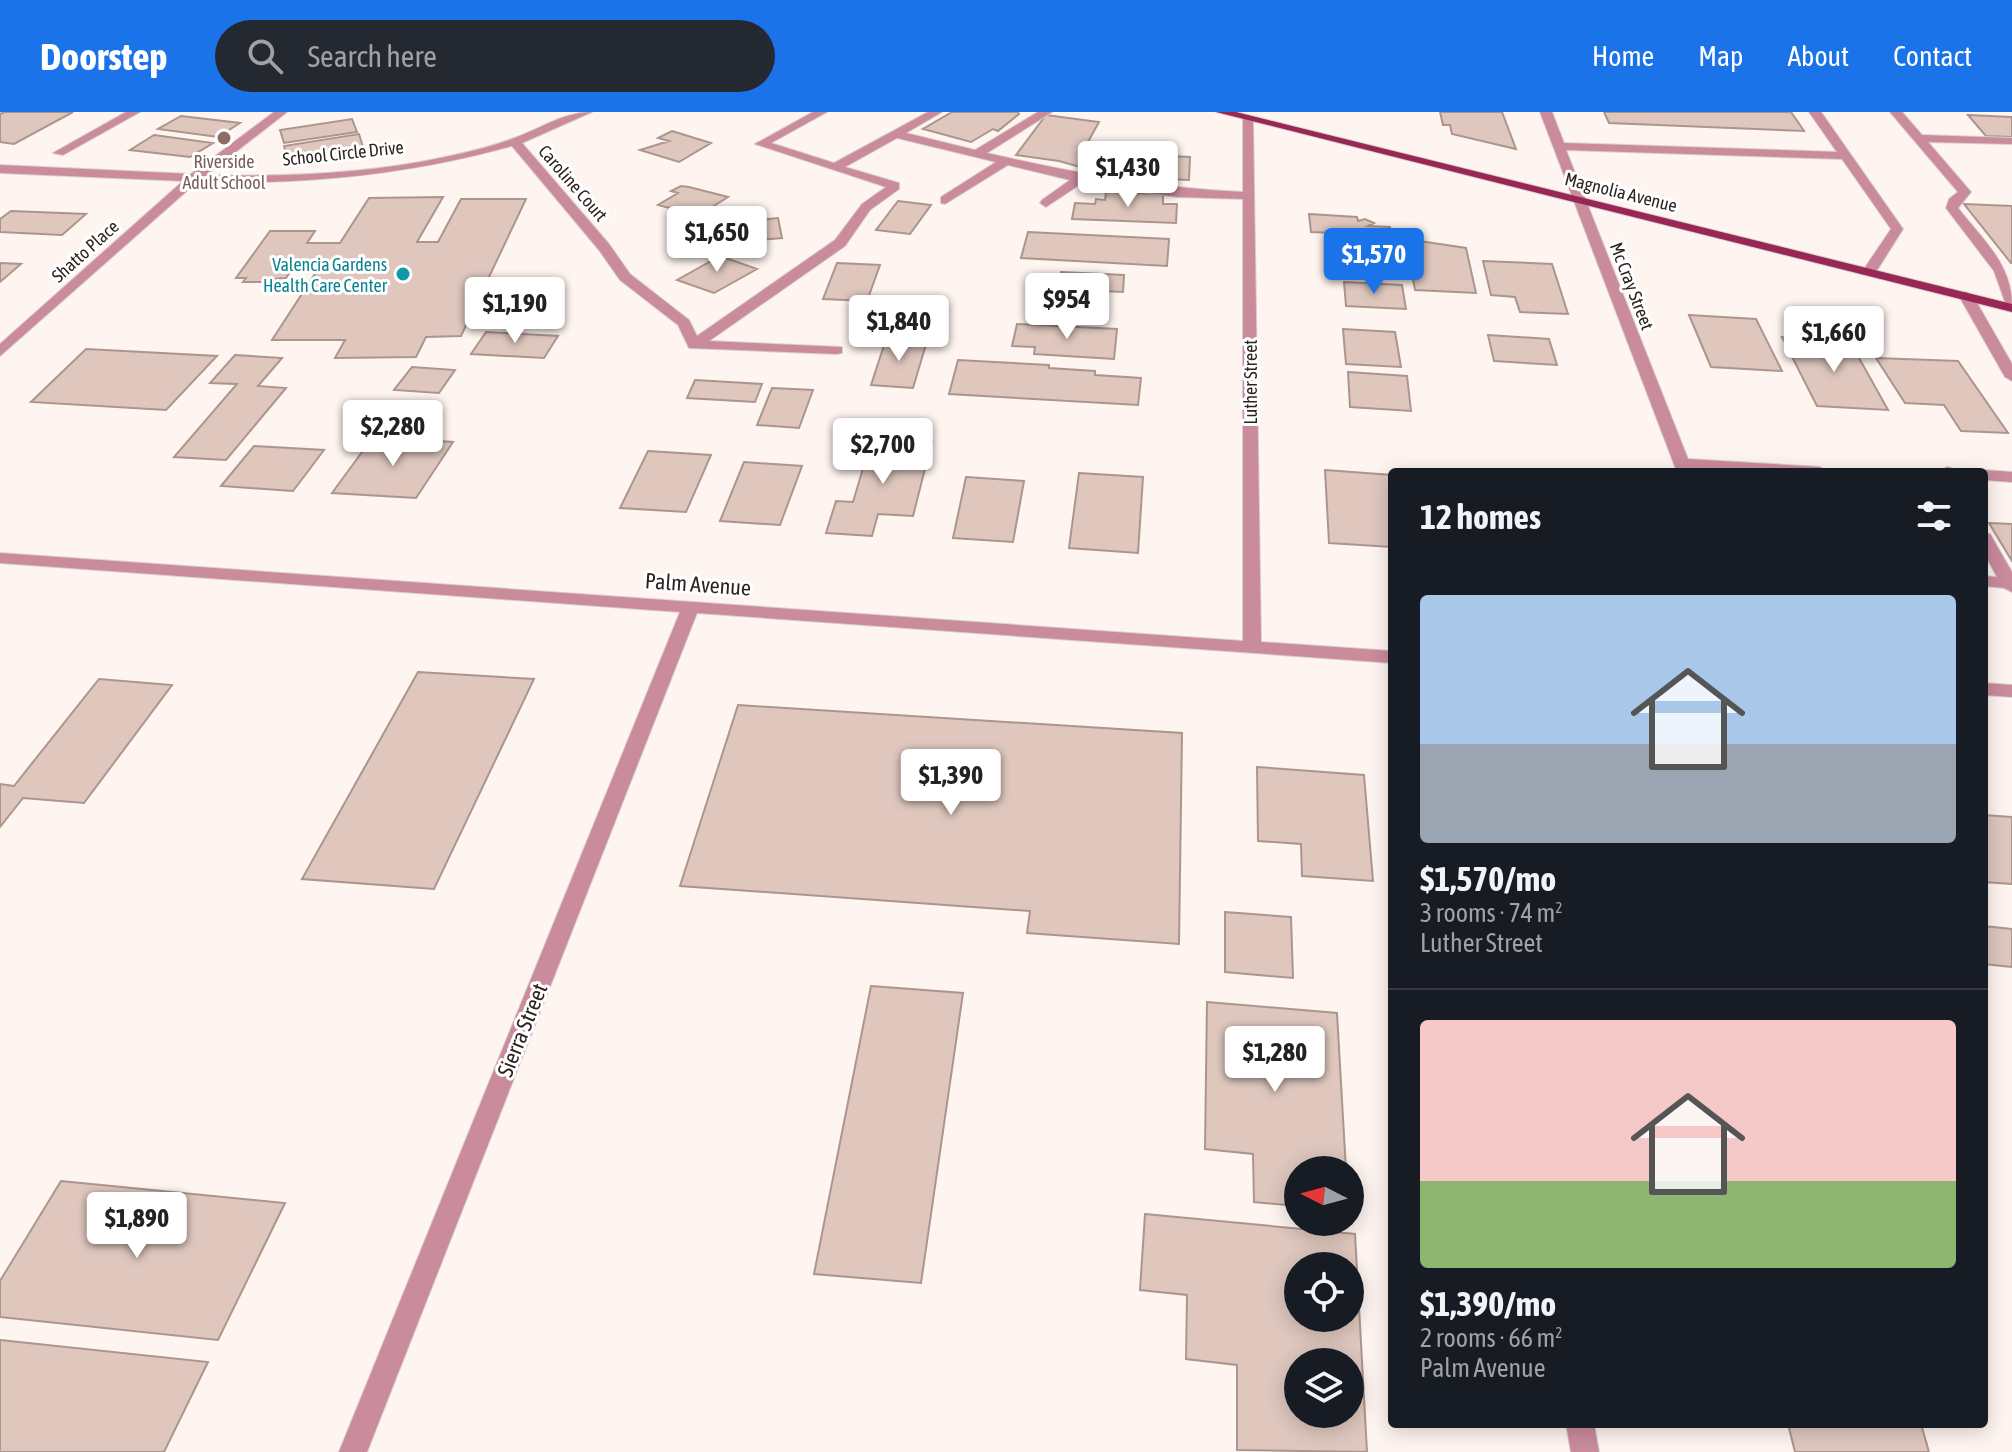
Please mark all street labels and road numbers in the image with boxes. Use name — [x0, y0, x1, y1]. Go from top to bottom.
street label: School Circle Drive — [281, 136, 405, 170]
street label: Caroline Court — [534, 141, 612, 225]
street label: Magnolia Avenue — [1563, 168, 1679, 216]
street label: Shatto Place — [47, 216, 123, 286]
street label: Mc Cray Street — [1606, 239, 1658, 333]
street label: Luther Street — [1240, 339, 1261, 425]
street label: Palm Avenue — [644, 567, 752, 601]
street label: Sierra Street — [492, 980, 552, 1080]

